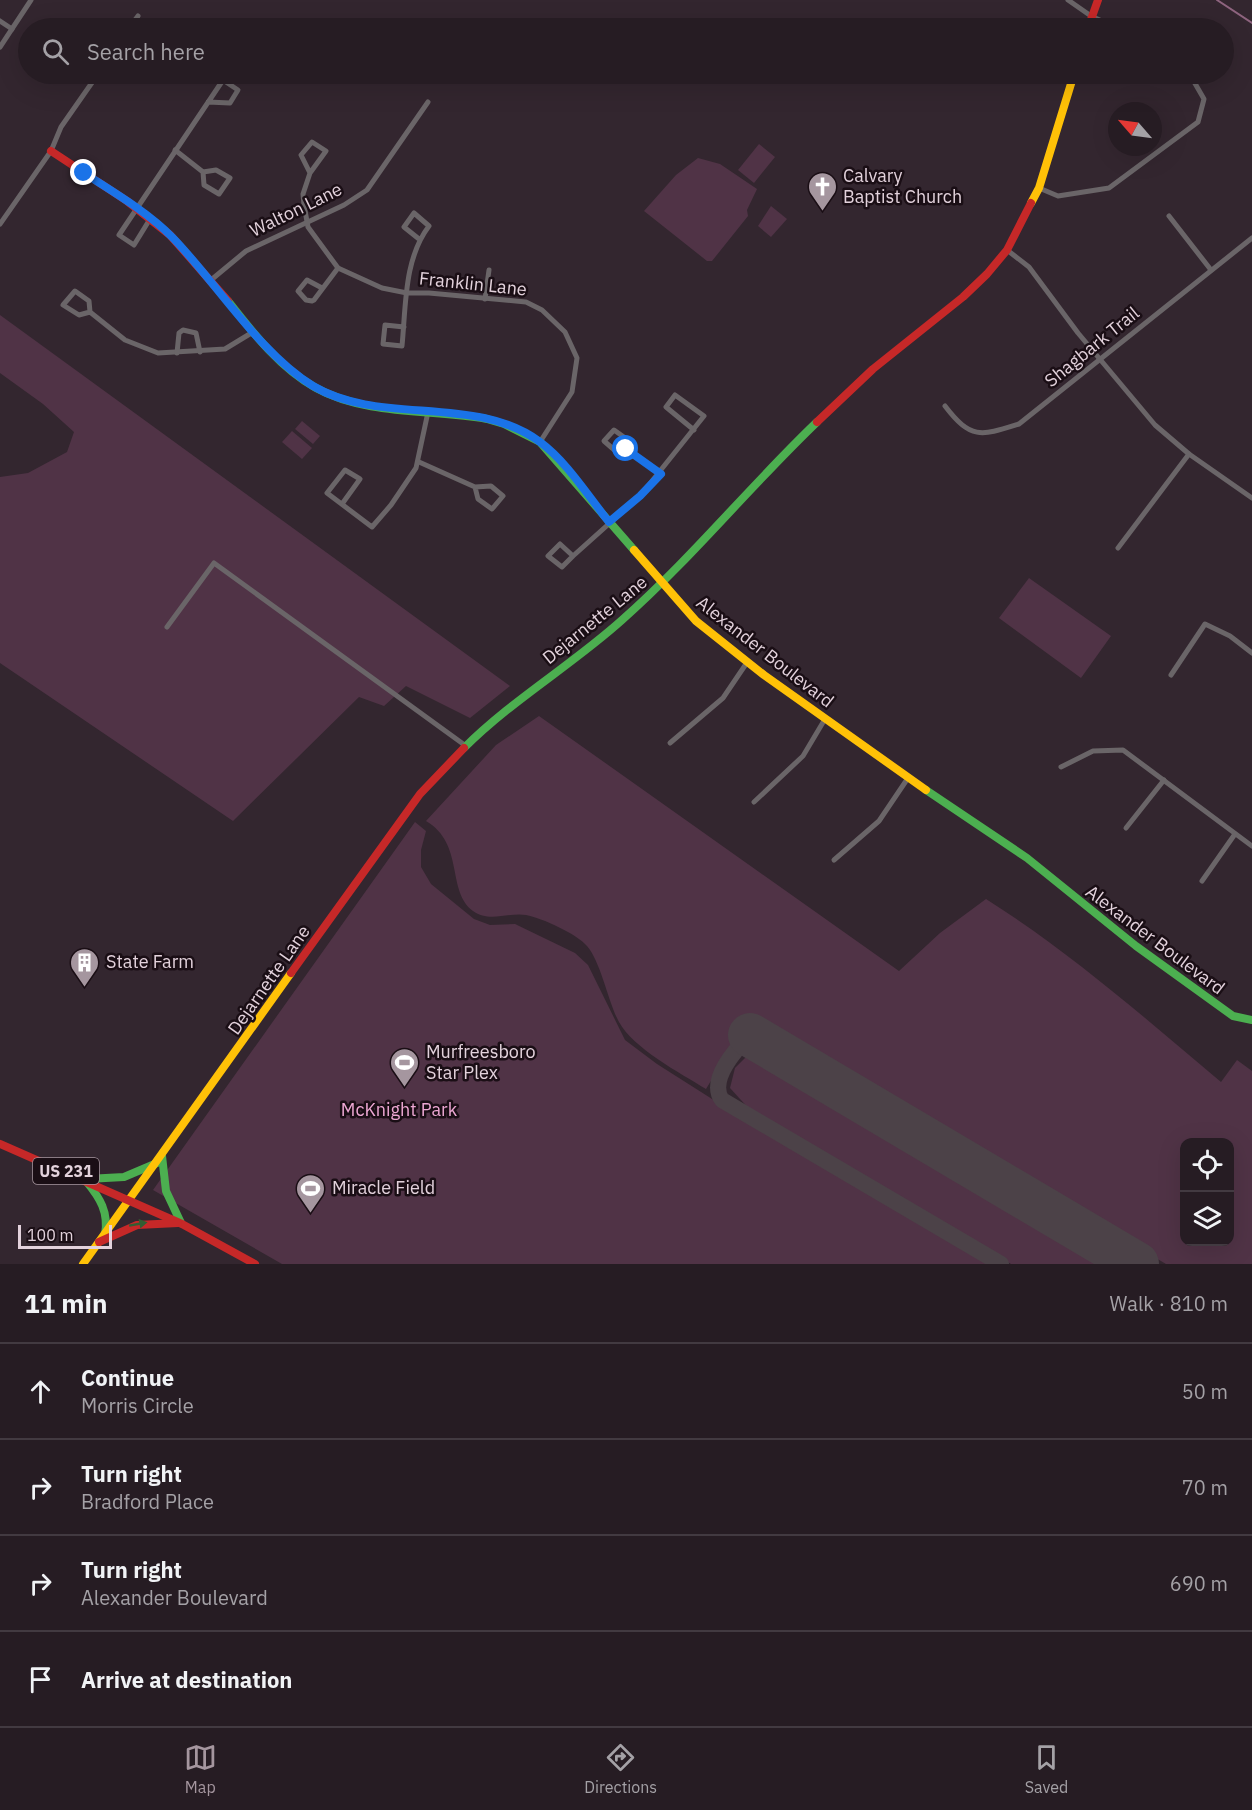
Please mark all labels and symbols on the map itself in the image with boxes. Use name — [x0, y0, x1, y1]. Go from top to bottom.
north arrow — [1108, 102, 1162, 156]
route end — [70, 159, 96, 185]
place label: Calvary Baptist Church — [843, 164, 962, 208]
church icon: Calvary Baptist Church — [806, 170, 838, 212]
street label: Walton Lane — [246, 177, 346, 242]
street label: Franklin Lane — [418, 266, 528, 301]
street label: Shagbark Trail — [1040, 301, 1144, 392]
route start — [612, 435, 638, 461]
street label: Dejarnette Lane — [538, 570, 652, 669]
street label: Alexander Boulevard — [692, 591, 839, 712]
street label: Alexander Boulevard — [1081, 880, 1229, 999]
street label: Dejarnette Lane — [222, 921, 315, 1039]
building icon: State Farm — [69, 946, 101, 988]
place label: State Farm — [106, 950, 194, 973]
place label: Murfreesboro Star Plex — [426, 1040, 536, 1084]
sports icon: Murfreesboro Star Plex — [389, 1046, 421, 1088]
park label: McKnight Park — [341, 1098, 458, 1121]
road number: US 231 — [33, 1158, 99, 1184]
sports icon: Miracle Field — [295, 1172, 327, 1214]
place label: Miracle Field — [332, 1176, 435, 1199]
one-way arrow — [129, 1219, 148, 1228]
scale bar — [18, 1222, 112, 1250]

